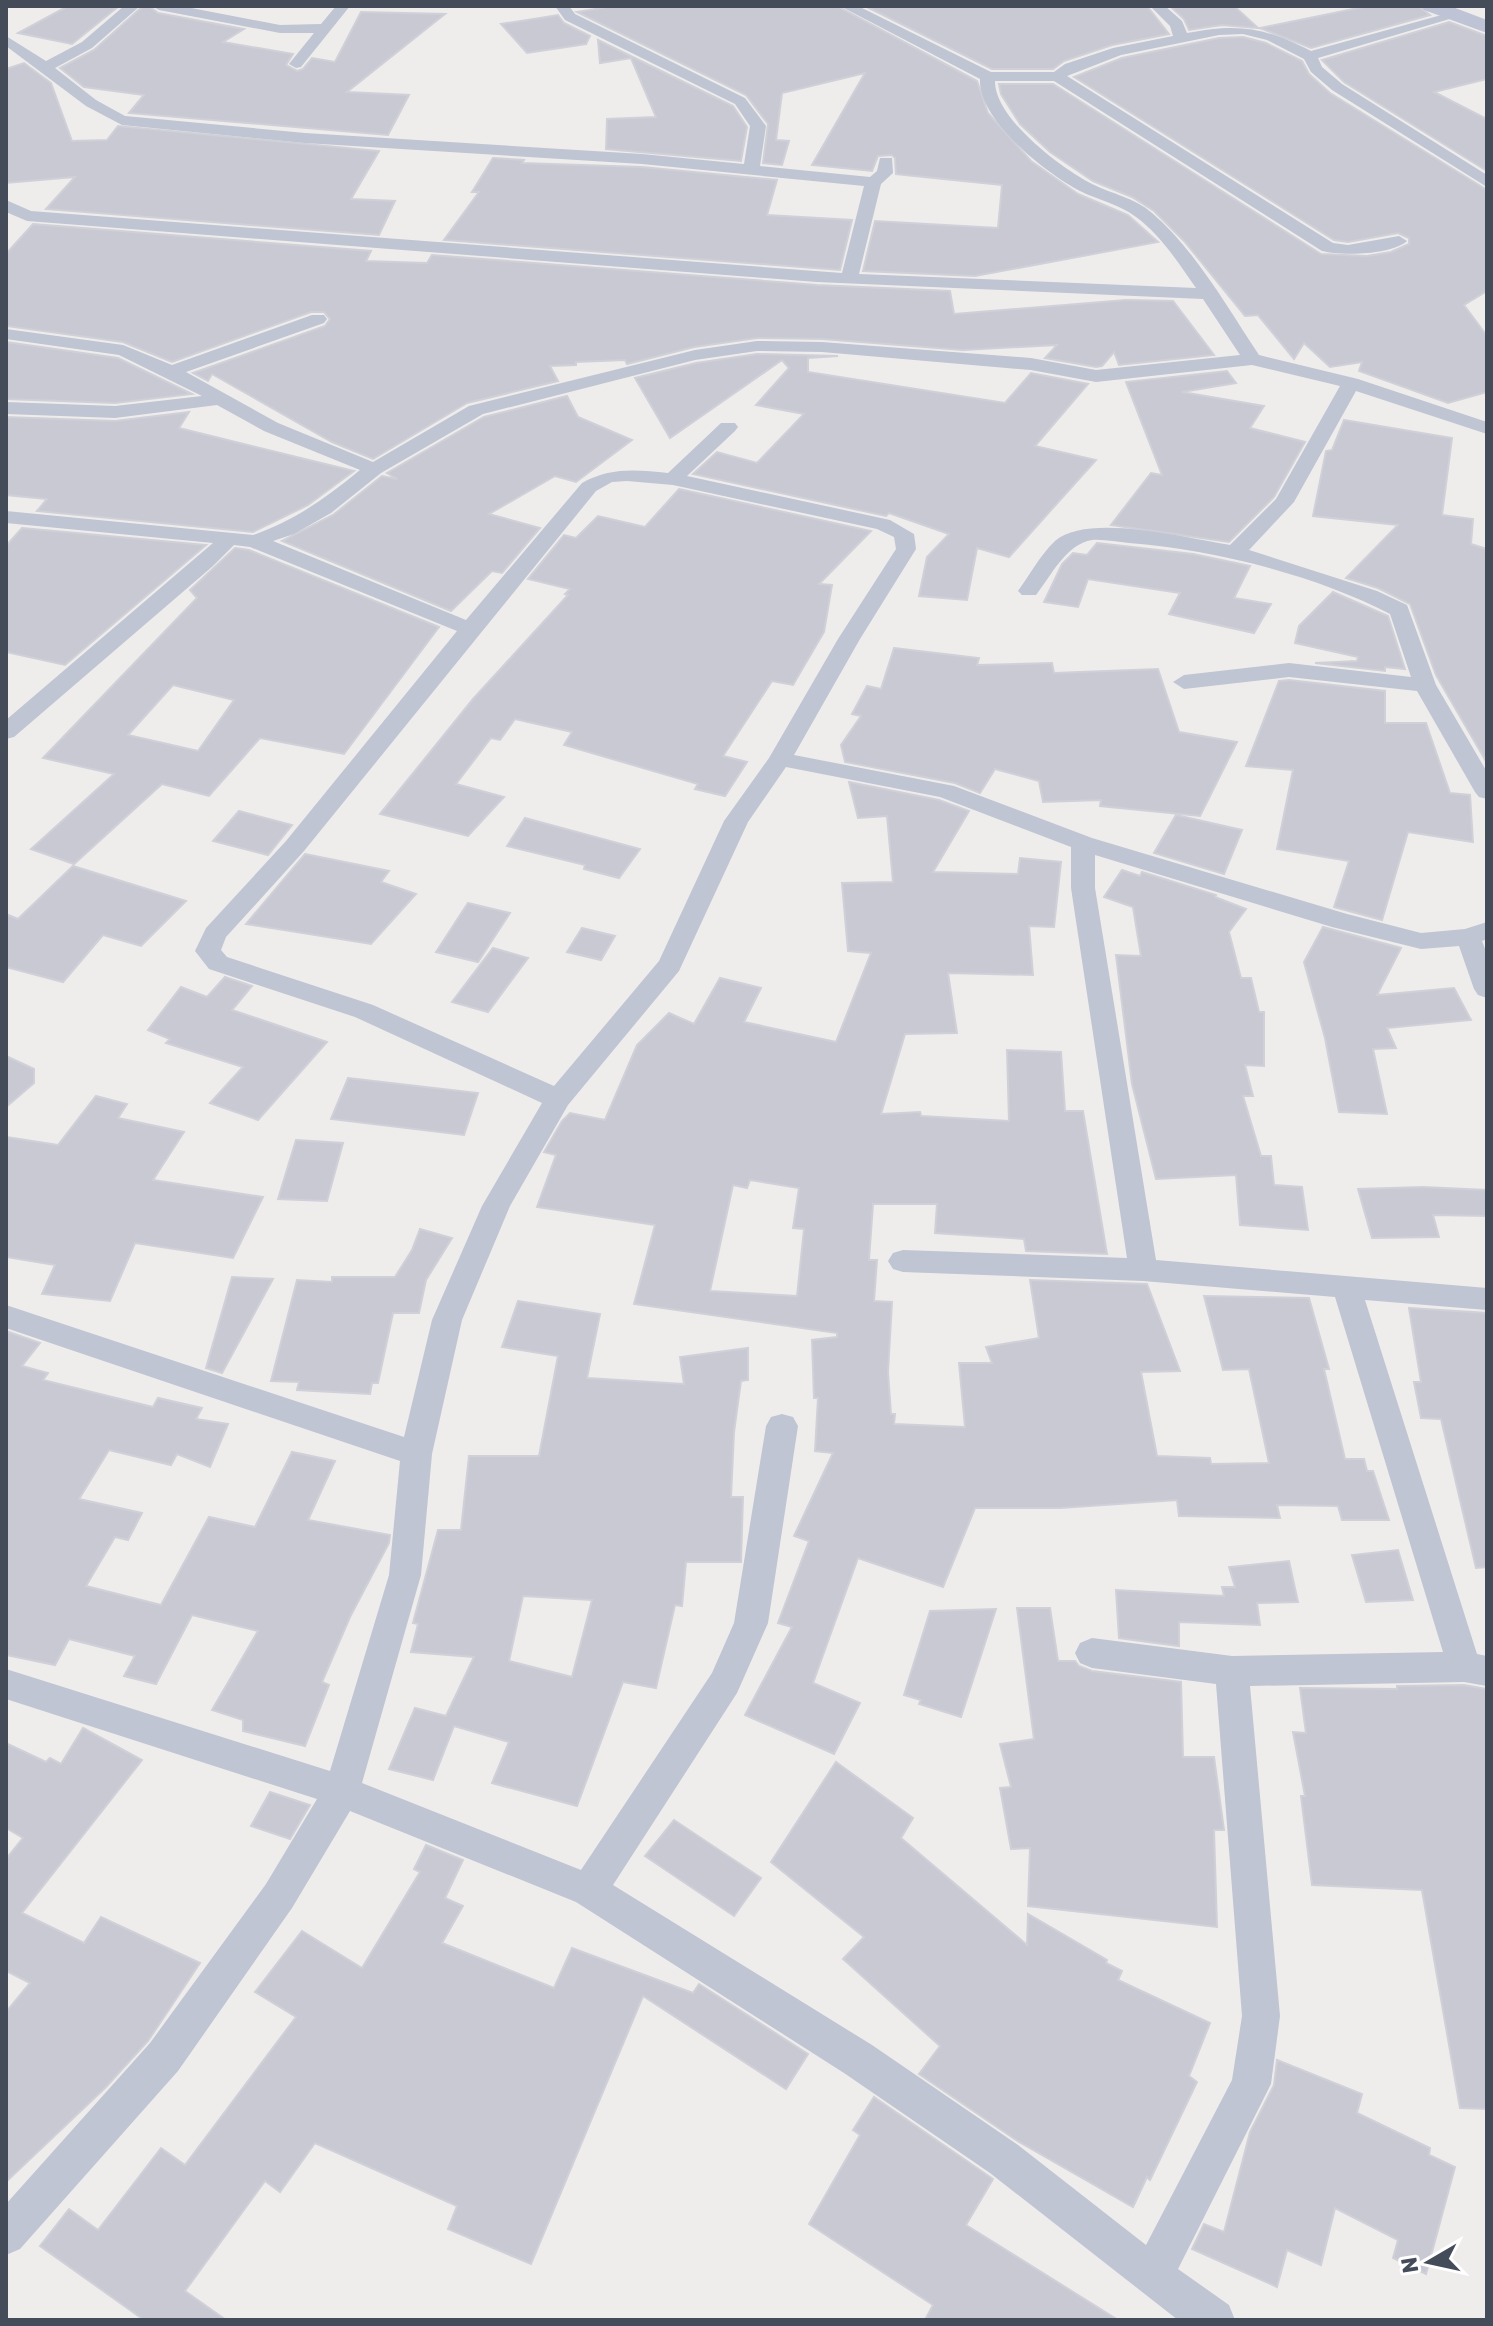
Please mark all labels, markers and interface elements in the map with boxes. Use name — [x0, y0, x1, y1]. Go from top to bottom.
north arrow — [1389, 2222, 1469, 2302]
text: N — [1395, 2255, 1424, 2275]

